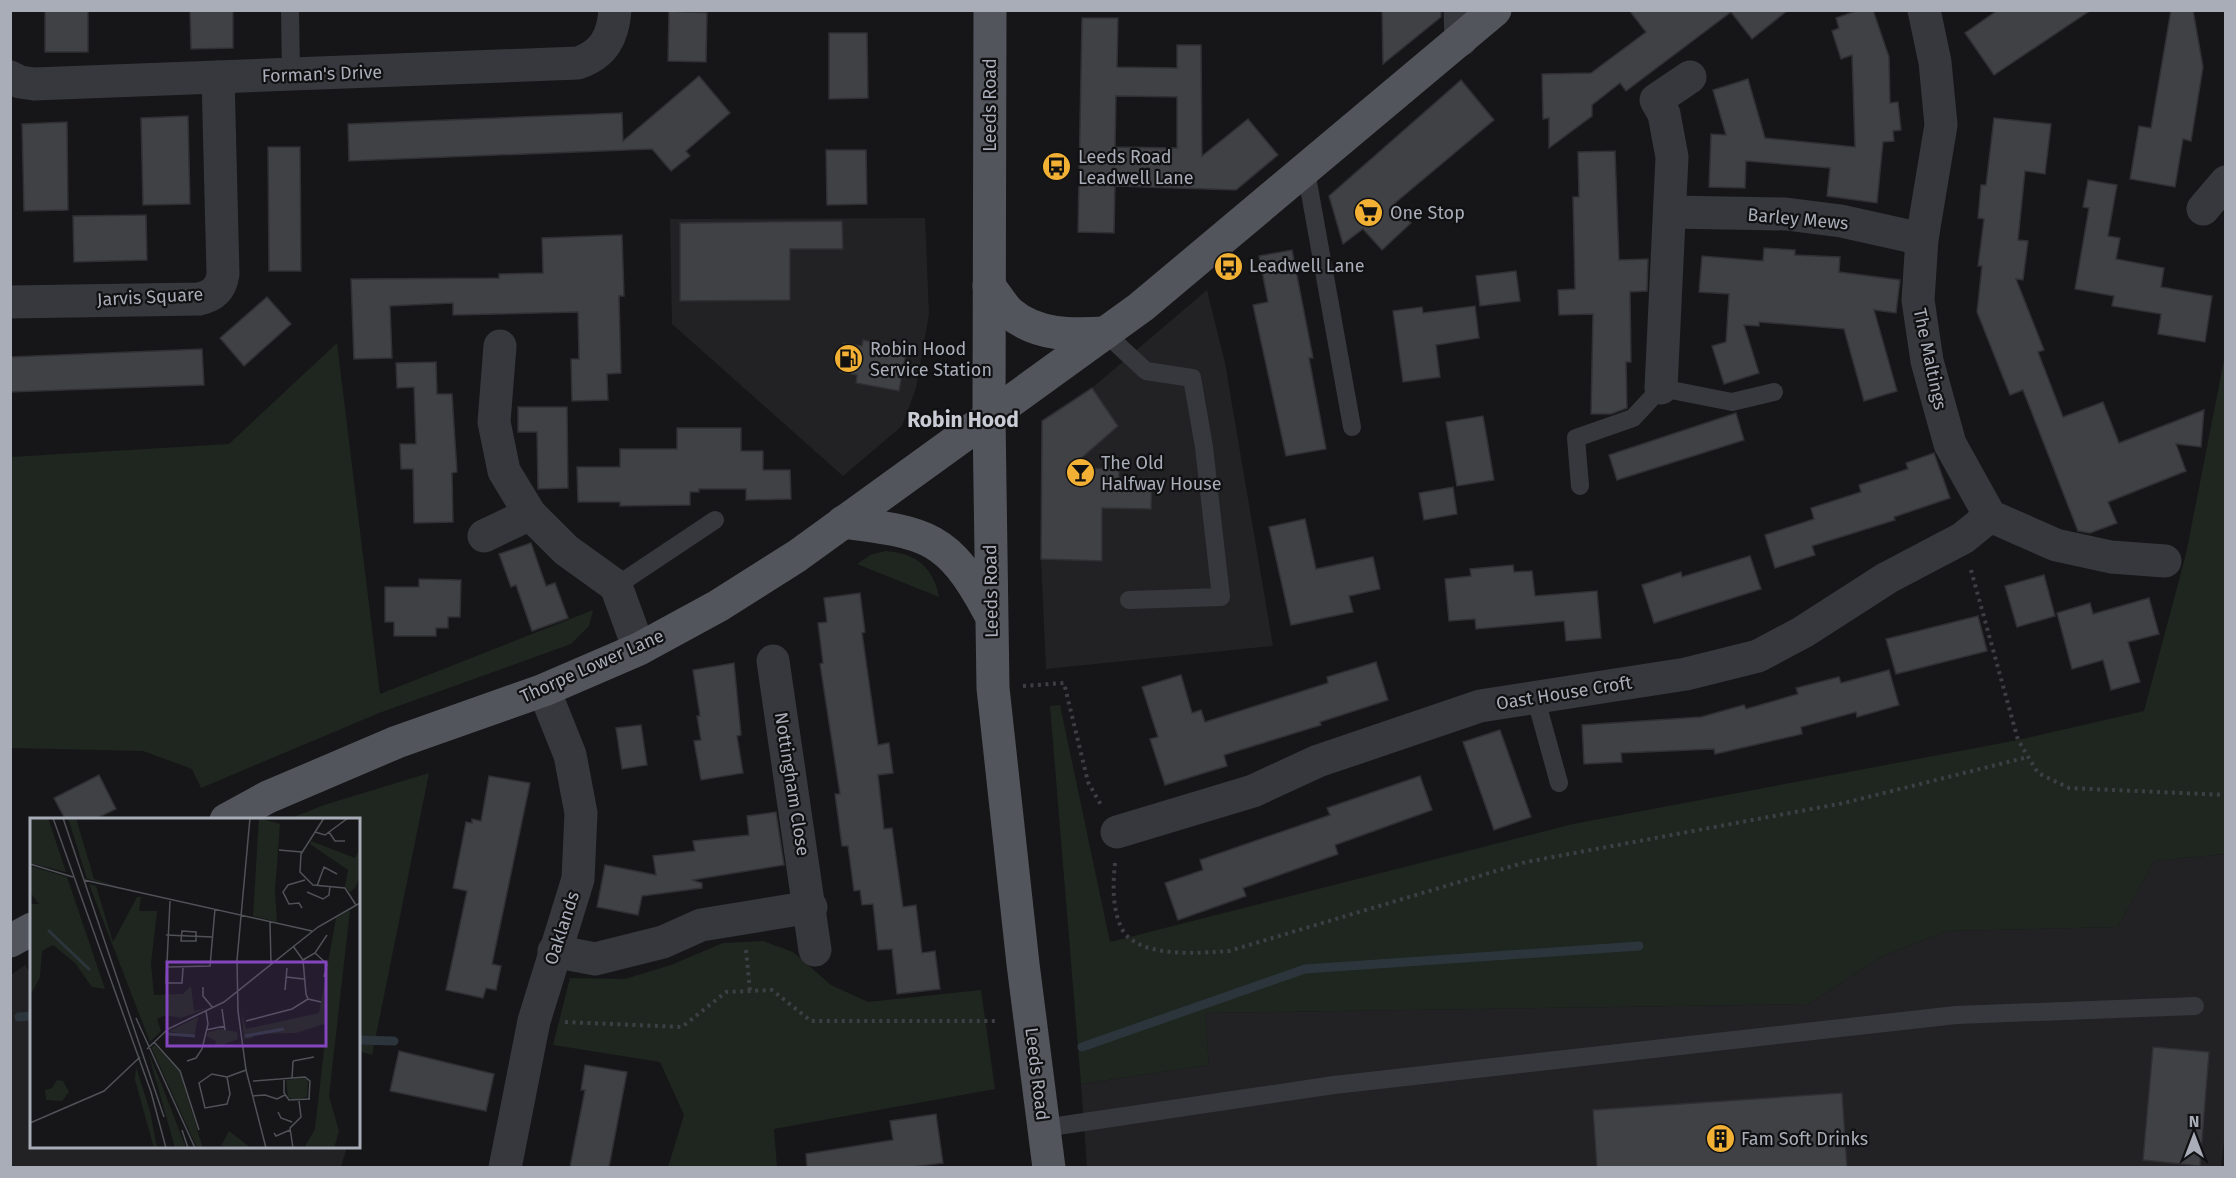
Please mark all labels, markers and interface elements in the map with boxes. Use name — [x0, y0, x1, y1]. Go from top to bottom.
street label: Leeds Road — [979, 58, 1001, 152]
street label: Forman's Drive — [261, 61, 383, 87]
place label: Leeds Road Leadwell Lane — [1078, 146, 1194, 189]
bus stop icon: Leeds Road Leadwell Lane — [1041, 151, 1073, 183]
supermarket icon: One Stop — [1353, 197, 1385, 229]
place label: One Stop — [1390, 202, 1465, 224]
street label: Barley Mews — [1747, 204, 1849, 234]
bus stop icon: Leadwell Lane — [1212, 250, 1244, 282]
place label: Leadwell Lane — [1249, 255, 1365, 277]
street label: Jarvis Square — [96, 283, 204, 311]
street label: The Maltings — [1909, 306, 1951, 412]
place label: Robin Hood Service Station — [870, 338, 992, 381]
fuel station icon: Robin Hood Service Station — [833, 343, 865, 375]
district label: Robin Hood — [907, 407, 1019, 433]
place label: The Old Halfway House — [1101, 452, 1221, 495]
bar icon: The Old Halfway House — [1064, 457, 1096, 489]
street label: Leeds Road — [979, 544, 1003, 638]
street label: Thorpe Lower Lane — [517, 624, 667, 708]
street label: Oast House Croft — [1495, 671, 1634, 715]
street label: Nottingham Close — [770, 711, 814, 857]
inset map — [30, 818, 360, 1148]
street label: Oaklands — [540, 888, 584, 968]
street label: Leeds Road — [1020, 1026, 1054, 1122]
north arrow — [2164, 1106, 2224, 1166]
text: N — [2189, 1112, 2199, 1131]
building icon: Fam Soft Drinks — [1704, 1123, 1736, 1155]
place label: Fam Soft Drinks — [1741, 1128, 1868, 1150]

